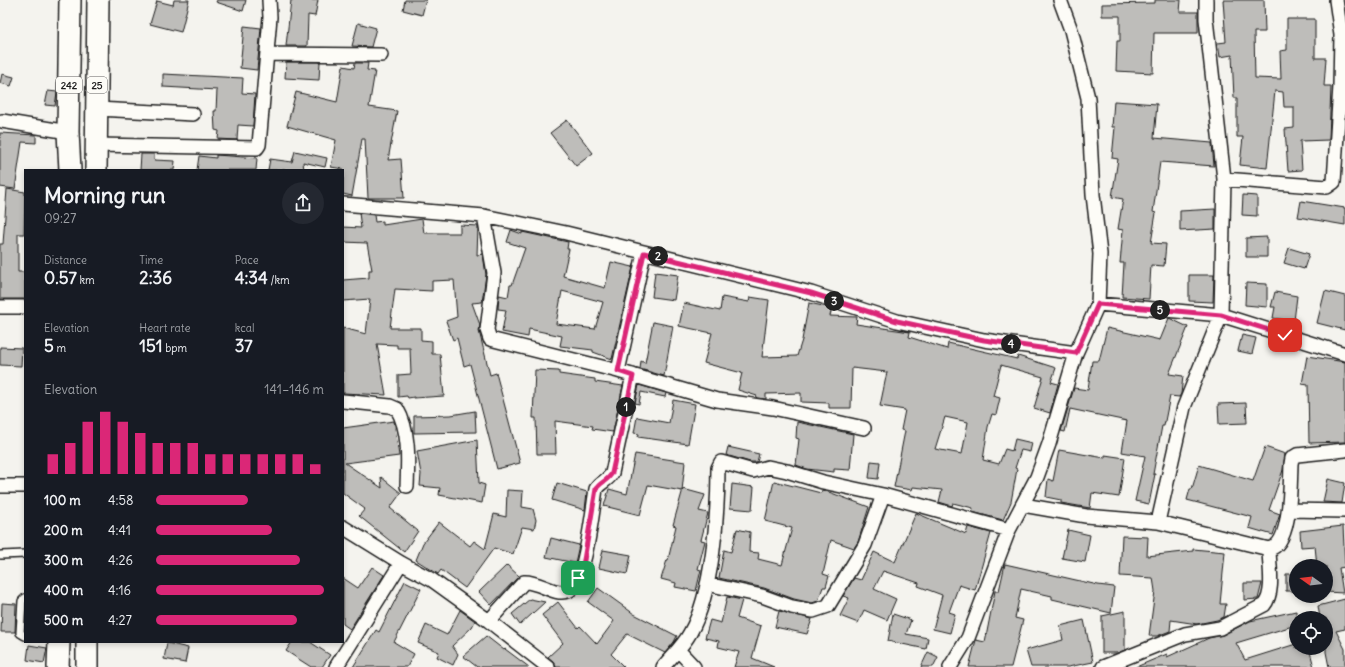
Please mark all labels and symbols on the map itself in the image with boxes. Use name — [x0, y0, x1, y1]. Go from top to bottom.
road number: 242 — [56, 77, 82, 93]
road number: 25 — [87, 77, 107, 93]
pin: 2 — [648, 246, 668, 266]
pin: 3 — [824, 291, 844, 311]
pin: 5 — [1150, 300, 1170, 320]
pin — [1268, 318, 1302, 352]
pin: 4 — [1001, 334, 1021, 354]
pin: 1 — [616, 397, 636, 417]
north arrow — [1289, 559, 1333, 603]
pin — [561, 561, 595, 595]

